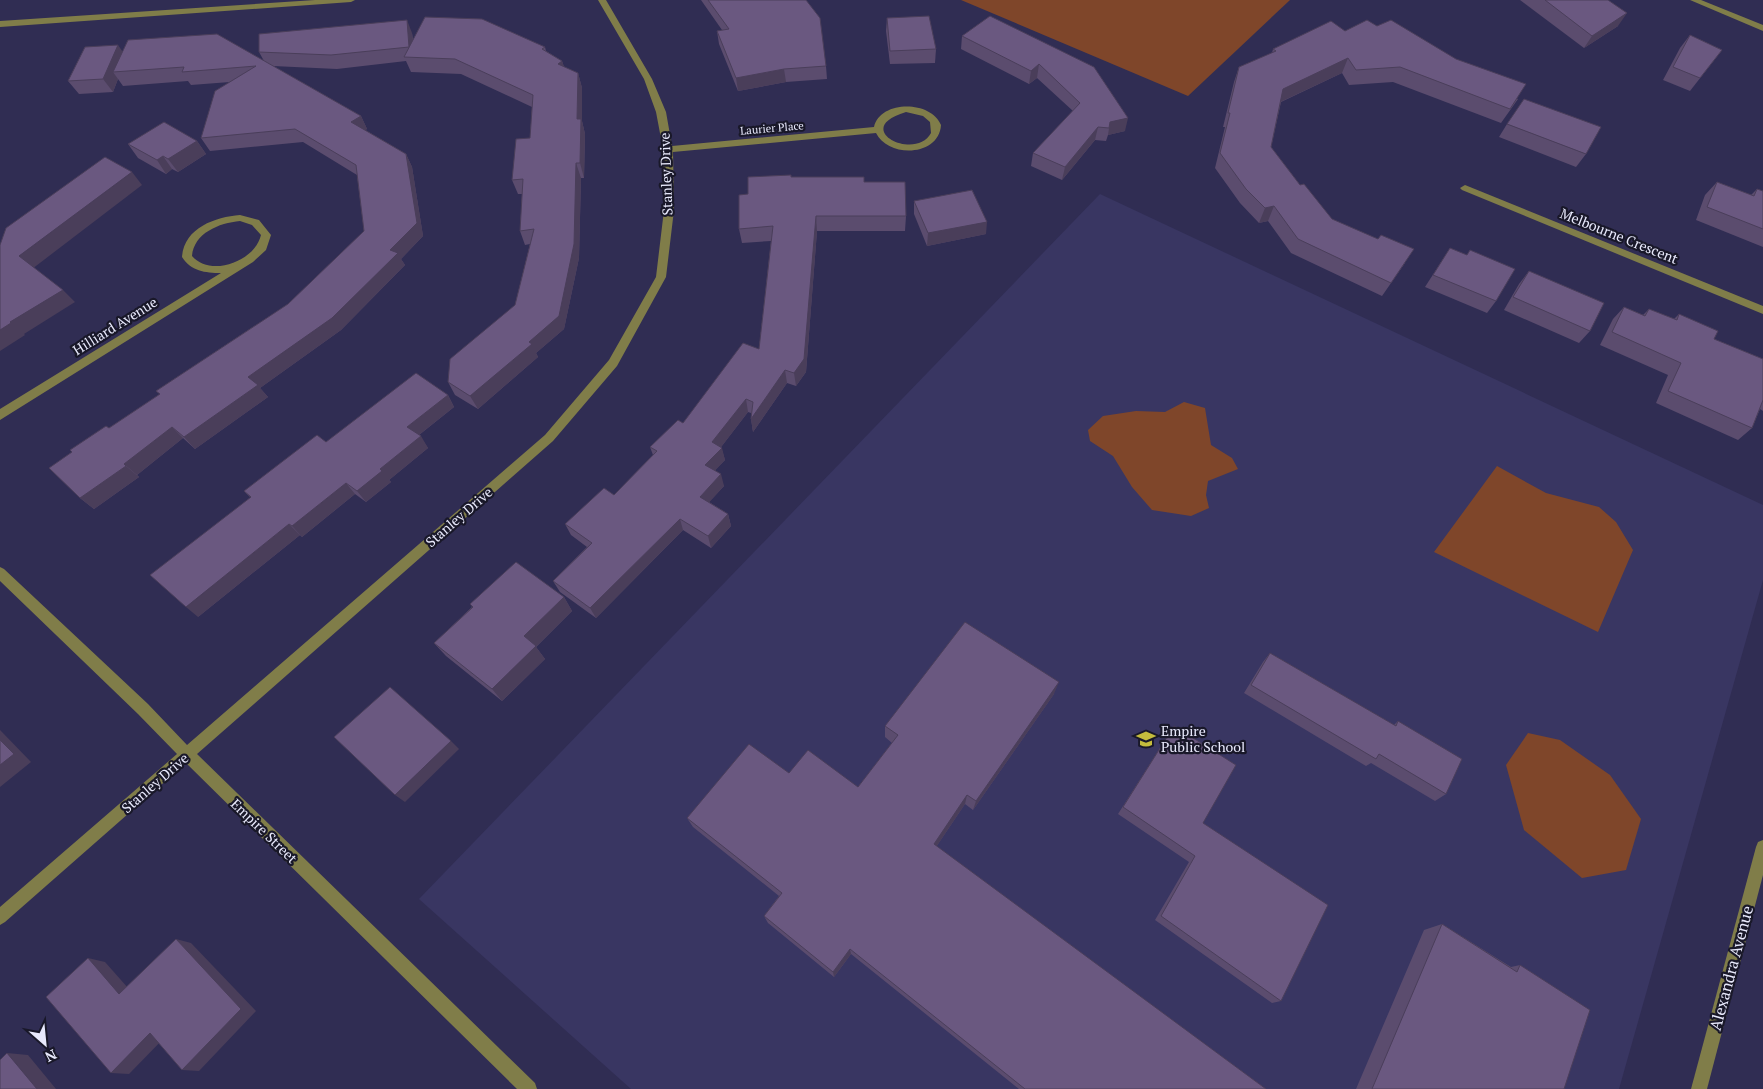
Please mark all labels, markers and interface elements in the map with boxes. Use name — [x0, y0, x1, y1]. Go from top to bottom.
street label: Laurier Place — [740, 118, 805, 138]
street label: Stanley Drive — [655, 132, 676, 216]
street label: Melbourne Crescent — [1558, 203, 1682, 268]
street label: Hilliard Avenue — [69, 292, 161, 359]
street label: Stanley Drive — [421, 482, 496, 551]
place label: Empire Public School — [1161, 721, 1245, 756]
school or university icon: Empire Public School — [1135, 728, 1157, 750]
street label: Stanley Drive — [117, 748, 192, 817]
street label: Empire Street — [227, 794, 302, 868]
street label: Alexandra Avenue — [1704, 903, 1758, 1033]
north arrow — [20, 1019, 70, 1069]
text: N — [42, 1045, 60, 1067]

